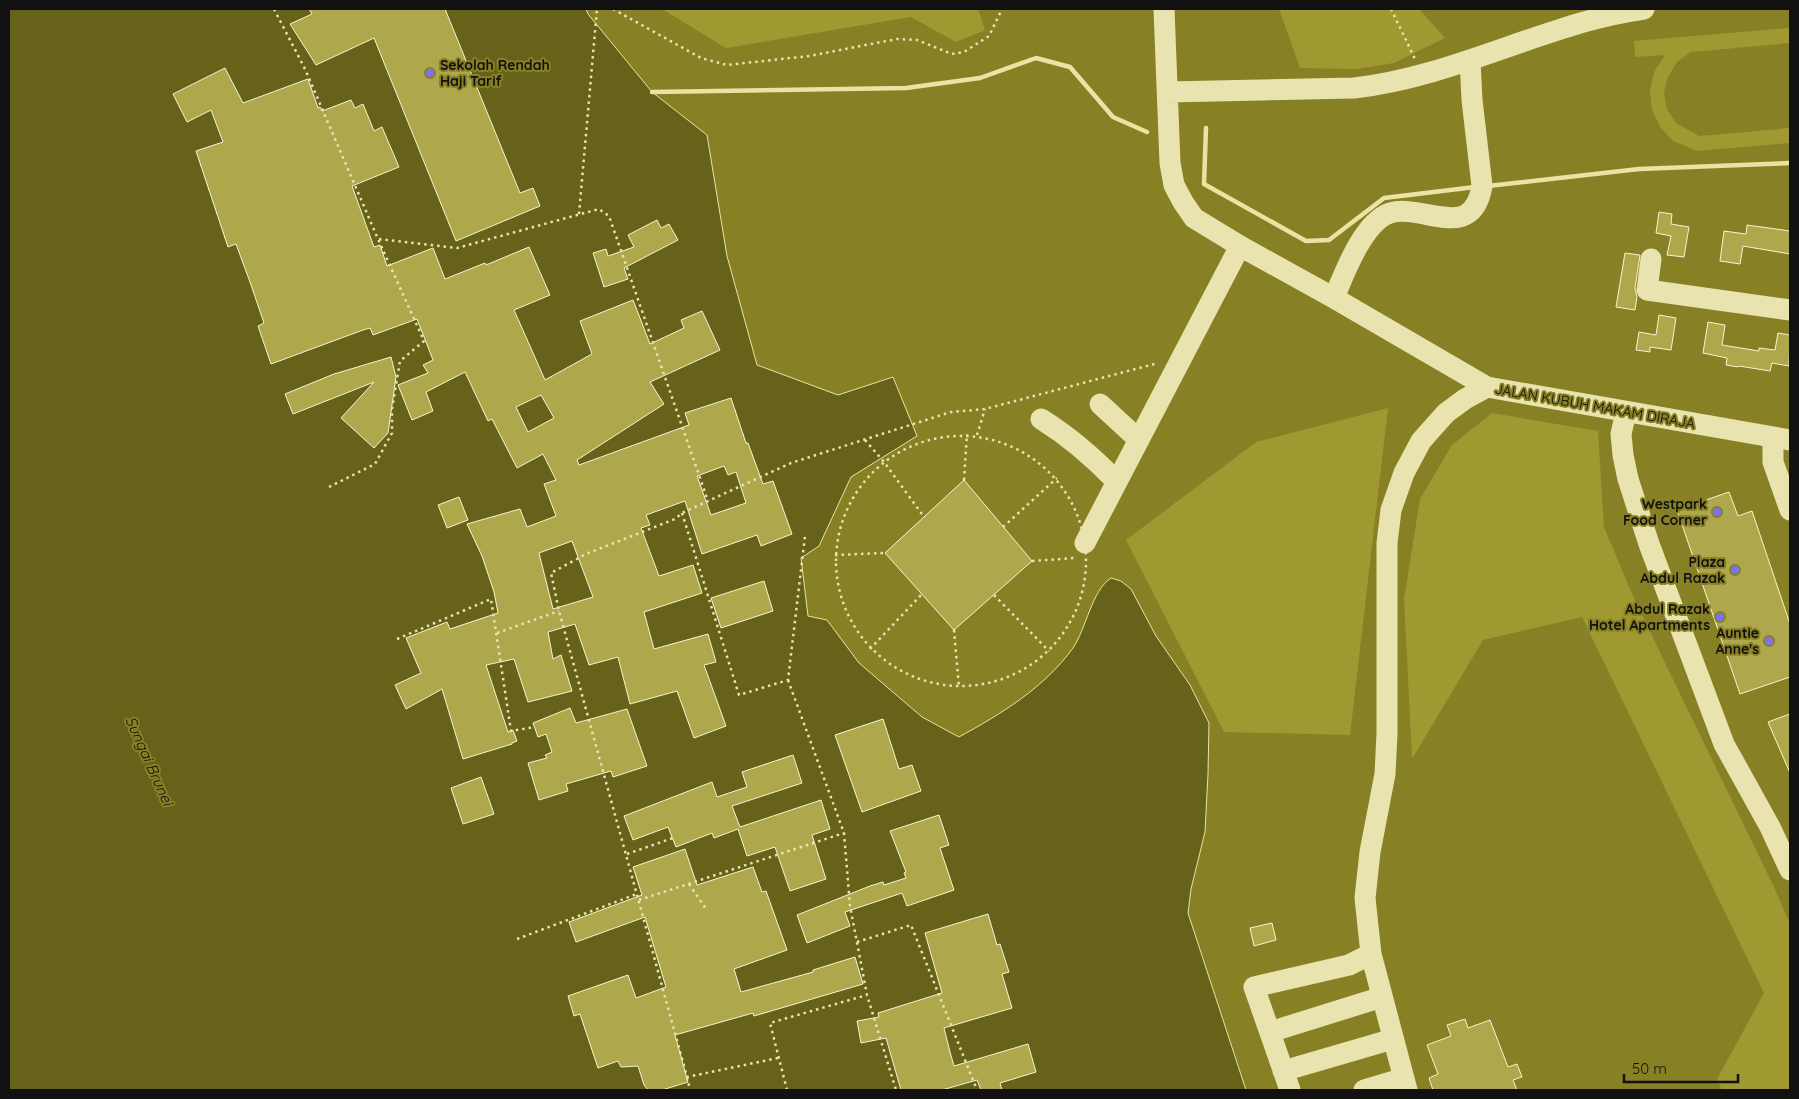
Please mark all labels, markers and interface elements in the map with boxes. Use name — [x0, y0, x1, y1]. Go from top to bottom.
place label: Sekolah Rendah Haji Tarif — [440, 56, 550, 90]
marker: Sekolah Rendah Haji Tarif — [424, 67, 436, 79]
street label: JALAN KUBUH MAKAM DIRAJA — [1493, 380, 1697, 432]
place label: Westpark Food Corner — [1623, 495, 1707, 529]
marker: Westpark Food Corner — [1711, 506, 1723, 518]
place label: Plaza Abdul Razak — [1640, 553, 1725, 587]
marker: Plaza Abdul Razak — [1729, 564, 1741, 576]
place label: Abdul Razak Hotel Apartments — [1589, 600, 1710, 634]
marker: Abdul Razak Hotel Apartments — [1714, 611, 1726, 623]
place label: Auntie Anne's — [1715, 624, 1759, 658]
marker: Auntie Anne's — [1763, 635, 1775, 647]
water label: Sungai Brunei — [121, 713, 178, 810]
scale bar — [1624, 1052, 1738, 1084]
text: 50 m — [1632, 1059, 1667, 1078]

